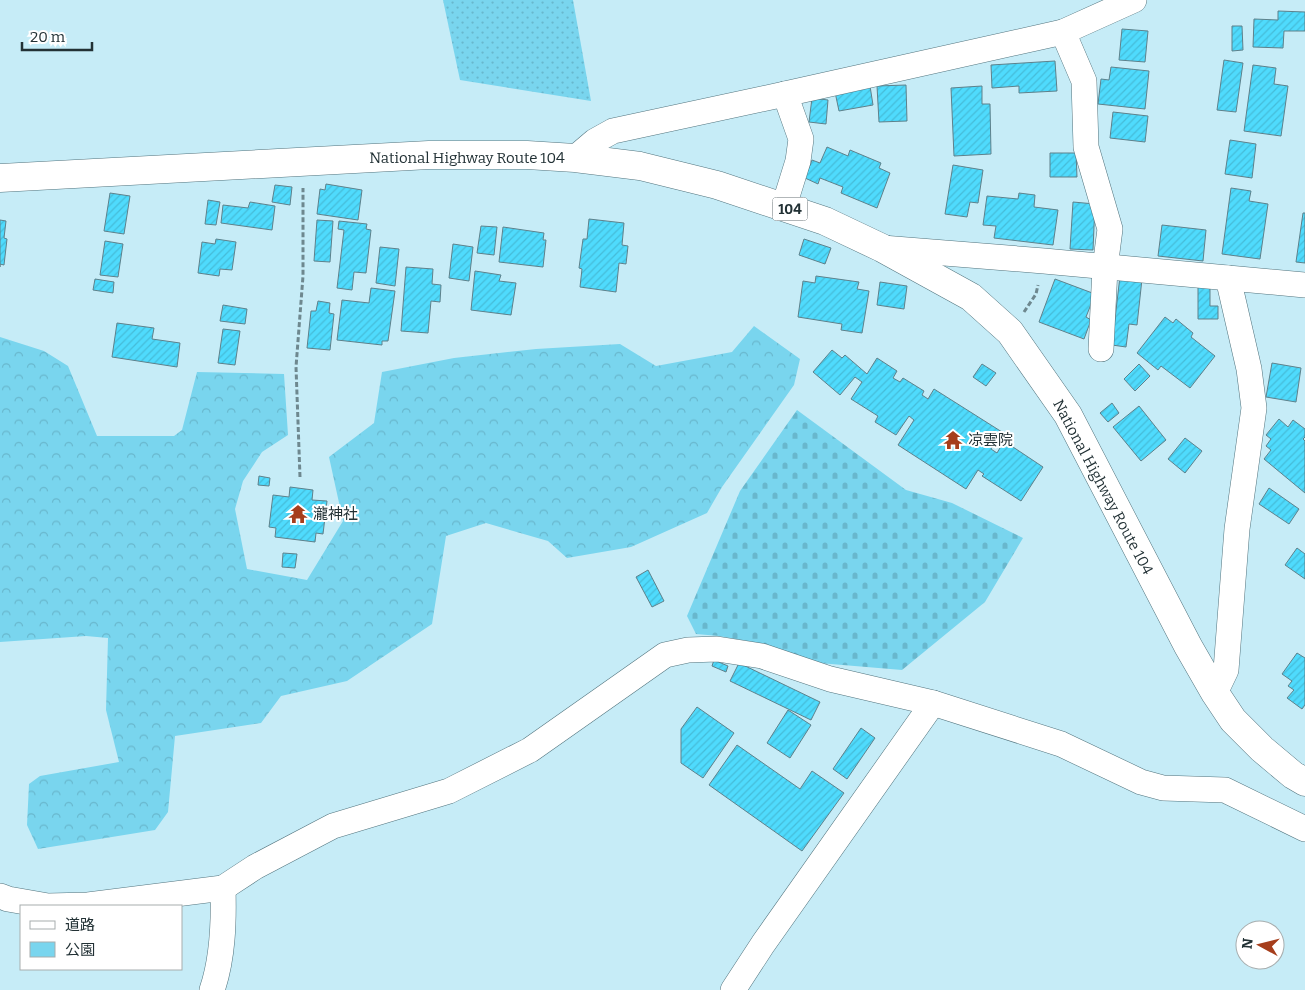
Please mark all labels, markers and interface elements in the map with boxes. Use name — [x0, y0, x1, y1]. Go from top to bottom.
scale bar — [22, 20, 92, 52]
text: 20 m — [30, 28, 66, 46]
street label: National Highway Route 104 — [369, 149, 565, 167]
road number: 104 — [772, 198, 808, 220]
street label: National Highway Route 104 — [1049, 396, 1157, 578]
temple icon: 凉雲院 — [942, 429, 964, 451]
place label: 凉雲院 — [968, 431, 1013, 449]
temple icon: 瀧神社 — [287, 503, 309, 525]
place label: 瀧神社 — [313, 505, 358, 523]
legend — [20, 905, 182, 970]
text: 道路 — [65, 916, 95, 934]
north arrow — [1235, 920, 1285, 970]
text: N — [1238, 937, 1257, 950]
text: 公園 — [65, 941, 95, 959]

